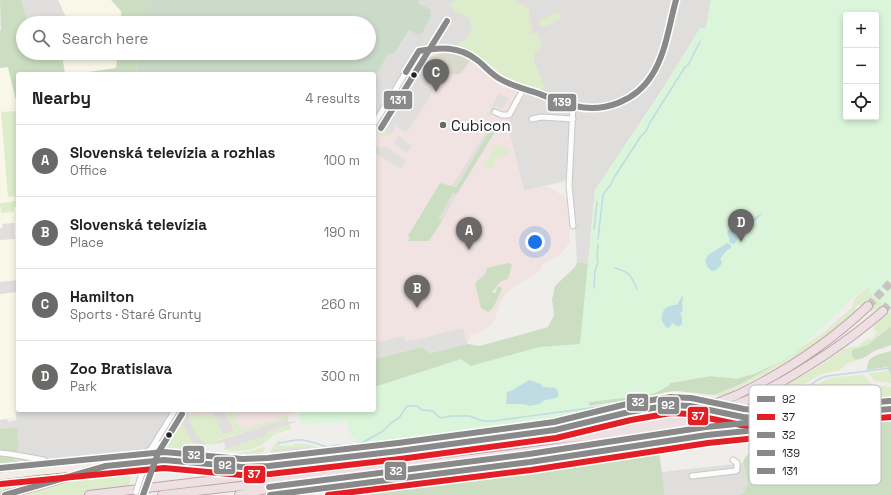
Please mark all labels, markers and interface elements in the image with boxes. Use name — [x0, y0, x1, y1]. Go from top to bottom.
map controls — [843, 12, 879, 120]
button: + — [843, 12, 879, 48]
search box — [16, 16, 376, 60]
icon: search — [30, 27, 52, 49]
text: Search here — [62, 29, 148, 48]
button: − — [843, 48, 879, 84]
pin: C — [423, 59, 449, 92]
unlabelled marker — [409, 70, 419, 80]
button: locate — [843, 84, 879, 120]
text: Nearby — [32, 87, 91, 109]
text: 4 results — [305, 90, 360, 107]
line badge: 131 — [383, 90, 413, 110]
text: 131 — [390, 93, 406, 107]
line badge: 139 — [547, 93, 577, 112]
text: 139 — [553, 95, 571, 109]
place label: Cubicon — [451, 116, 511, 135]
marker: Cubicon — [438, 120, 448, 130]
text: Slovenská televízia a rozhlas — [70, 143, 275, 162]
text: A — [41, 152, 49, 169]
text: 100 m — [323, 152, 360, 169]
text: Office — [70, 162, 107, 179]
pin: D — [728, 209, 754, 242]
text: Slovenská televízia — [70, 215, 207, 234]
pin: A — [456, 217, 482, 250]
text: B — [41, 224, 49, 241]
text: 190 m — [324, 224, 360, 241]
your location — [525, 232, 545, 252]
text: Place — [70, 234, 104, 251]
pin: B — [404, 275, 430, 308]
text: Hamilton — [70, 287, 134, 306]
text: C — [41, 296, 49, 313]
text: 260 m — [321, 296, 360, 313]
text: Sports · Staré Grunty — [70, 306, 201, 323]
text: Zoo Bratislava — [70, 359, 172, 378]
text: D — [41, 368, 49, 385]
text: 300 m — [321, 368, 360, 385]
text: Park — [70, 378, 97, 395]
legend — [749, 385, 881, 485]
text: 92 — [782, 392, 796, 406]
line badge: 32 — [626, 393, 649, 412]
text: 32 — [631, 395, 645, 409]
line badge: 92 — [657, 396, 680, 415]
text: 92 — [661, 398, 675, 412]
line badge: 37 — [687, 406, 709, 426]
text: 37 — [692, 409, 704, 423]
text: 37 — [782, 410, 795, 424]
text: 32 — [782, 428, 796, 442]
unlabelled marker — [164, 430, 174, 440]
line badge: 32 — [182, 445, 205, 464]
text: 139 — [782, 446, 800, 460]
text: 32 — [187, 448, 201, 462]
line badge: 92 — [213, 456, 236, 475]
text: 92 — [218, 458, 232, 472]
line badge: 32 — [384, 461, 407, 481]
text: 32 — [389, 464, 403, 478]
text: 131 — [782, 464, 798, 478]
line badge: 37 — [243, 465, 266, 484]
text: 37 — [248, 467, 260, 481]

